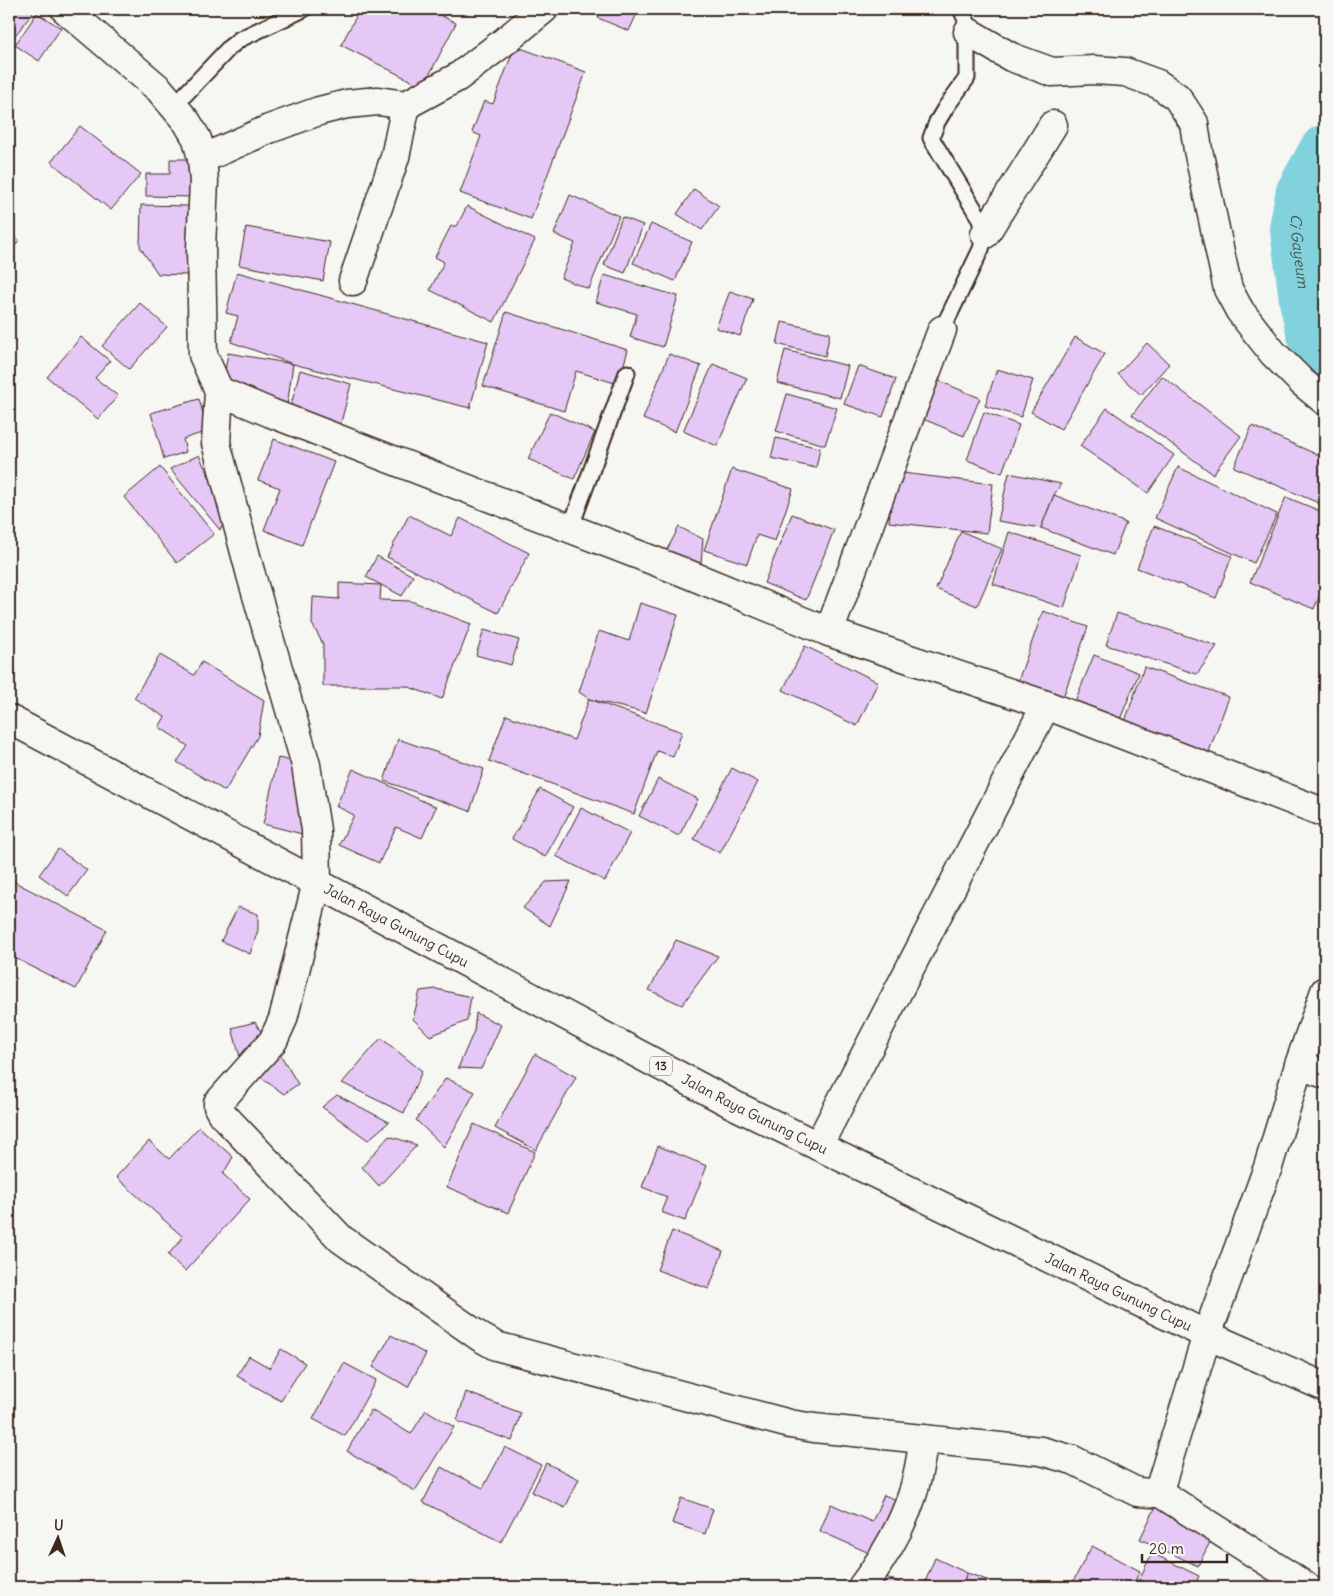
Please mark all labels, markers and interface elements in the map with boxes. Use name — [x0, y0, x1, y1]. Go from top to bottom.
water label: Ci Gayeum — [1286, 212, 1313, 290]
street label: Jalan Raya Gunung Cupu — [321, 880, 472, 971]
road number: 13 — [650, 1056, 672, 1076]
street label: Jalan Raya Gunung Cupu — [679, 1070, 831, 1158]
street label: Jalan Raya Gunung Cupu — [1042, 1249, 1195, 1335]
north arrow — [32, 1514, 82, 1564]
text: U — [53, 1516, 64, 1534]
scale bar — [1142, 1531, 1226, 1563]
text: 20 m — [1149, 1539, 1184, 1558]

